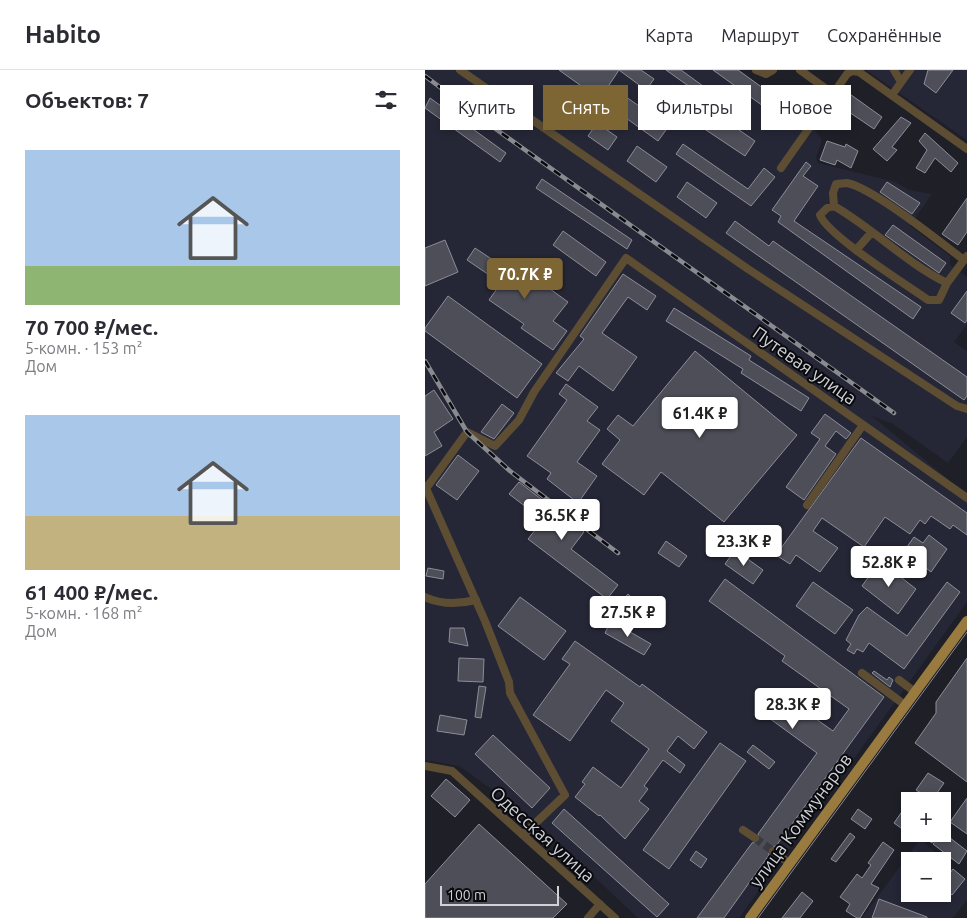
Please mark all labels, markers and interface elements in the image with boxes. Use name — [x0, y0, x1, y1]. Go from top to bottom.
text: Habito — [25, 21, 101, 48]
text: Карта — [645, 25, 693, 45]
text: Маршрут — [721, 25, 799, 45]
text: Сохранённые — [827, 25, 942, 45]
chip: Купить — [440, 85, 533, 130]
chip: Снять — [543, 85, 628, 130]
chip: Фильтры — [638, 85, 751, 130]
chip: Новое — [761, 85, 851, 130]
icon: filters — [372, 86, 400, 114]
text: Объектов: 7 — [25, 88, 149, 112]
icon: home — [168, 183, 258, 273]
pin: 70.7K ₽ — [479, 258, 571, 300]
text: 70.7K ₽ — [498, 265, 552, 283]
text: 70 700 ₽/мес. — [25, 315, 158, 339]
street label: Путевая улица — [749, 322, 861, 408]
text: 5-комн. · 153 m² — [25, 339, 142, 357]
text: Дом — [25, 357, 57, 375]
pin: 61.4K ₽ — [654, 396, 746, 439]
text: 61.4K ₽ — [673, 404, 727, 422]
icon: home — [168, 448, 258, 538]
pin: 36.5K ₽ — [516, 498, 608, 541]
text: 36.5K ₽ — [535, 506, 589, 524]
pin: 23.3K ₽ — [698, 524, 790, 567]
text: 23.3K ₽ — [717, 532, 771, 550]
pin: 52.8K ₽ — [843, 546, 935, 588]
text: 52.8K ₽ — [862, 553, 916, 571]
text: 61 400 ₽/мес. — [25, 580, 158, 604]
pin: 27.5K ₽ — [582, 596, 674, 638]
text: 27.5K ₽ — [601, 603, 655, 621]
text: 5-комн. · 168 m² — [25, 604, 142, 622]
text: Дом — [25, 622, 57, 640]
pin: 28.3K ₽ — [747, 688, 839, 730]
text: 28.3K ₽ — [766, 695, 820, 713]
street label: улица Коммунаров — [745, 749, 855, 891]
street label: Одесская улица — [487, 782, 599, 886]
map controls — [901, 792, 951, 902]
button: + — [901, 792, 951, 842]
button: − — [901, 852, 951, 902]
scale bar — [440, 883, 559, 906]
text: 100 m — [447, 887, 486, 903]

